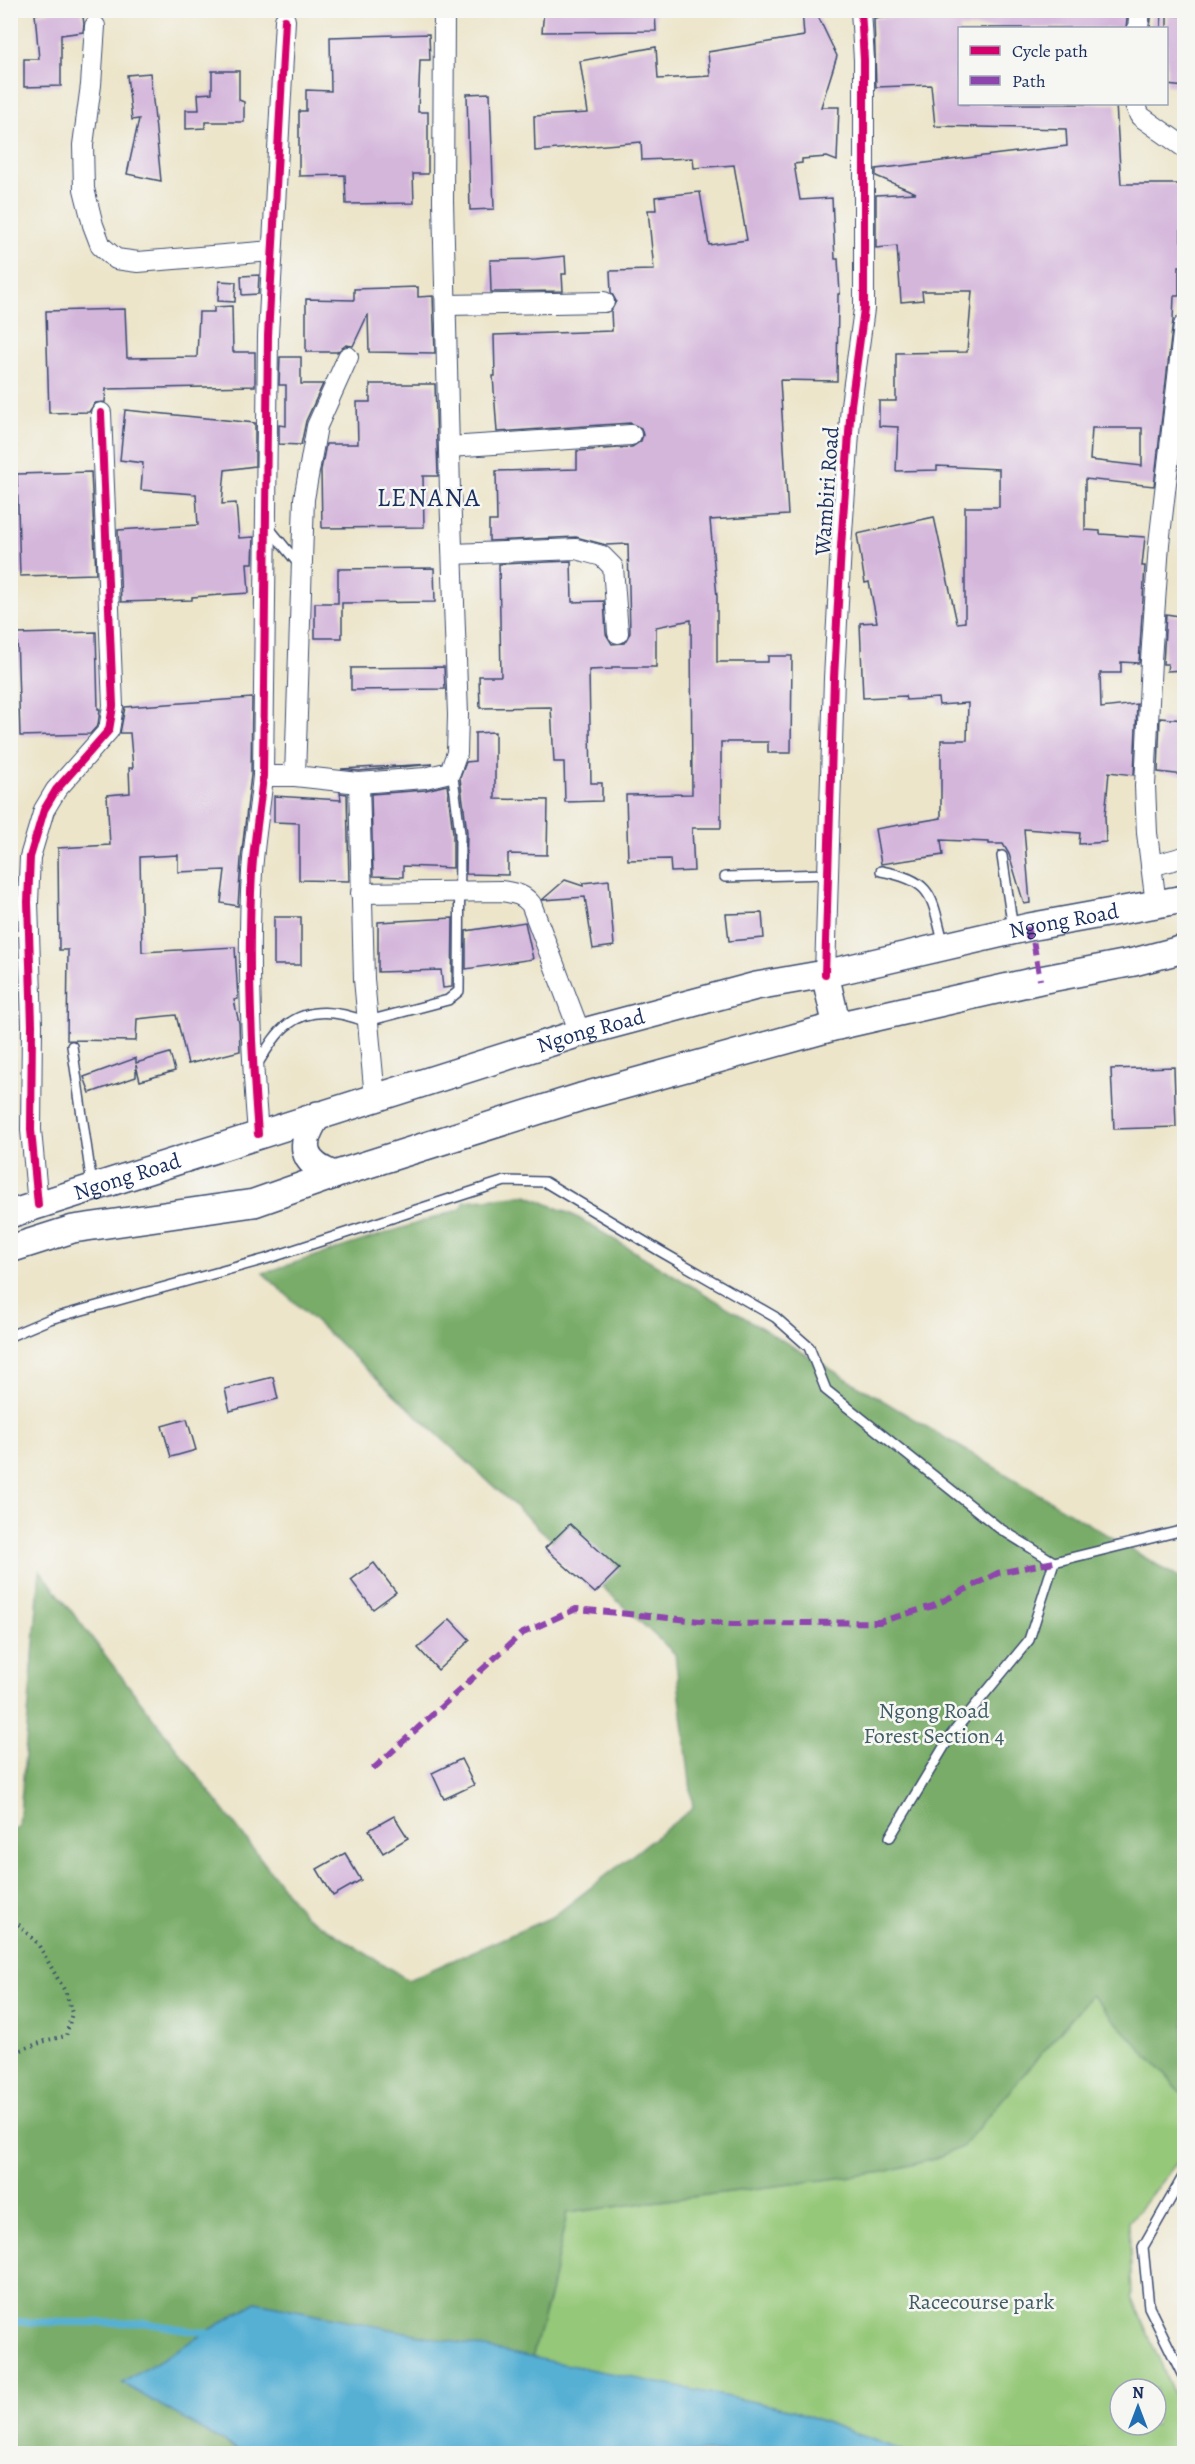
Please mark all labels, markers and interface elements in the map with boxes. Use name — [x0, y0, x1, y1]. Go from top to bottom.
legend — [958, 27, 1168, 105]
text: Cycle path — [1012, 39, 1088, 63]
text: Path — [1012, 69, 1046, 93]
street label: Wambiri Road — [807, 425, 846, 558]
district label: LENANA — [377, 480, 481, 515]
street label: Ngong Road — [1006, 896, 1121, 946]
street label: Ngong Road — [533, 1001, 648, 1061]
street label: Ngong Road — [70, 1146, 185, 1208]
park label: Ngong Road Forest Section 4 — [864, 1696, 1005, 1751]
park label: Racecourse park — [908, 2287, 1054, 2317]
north arrow — [1108, 2377, 1168, 2437]
text: N — [1132, 2382, 1144, 2404]

